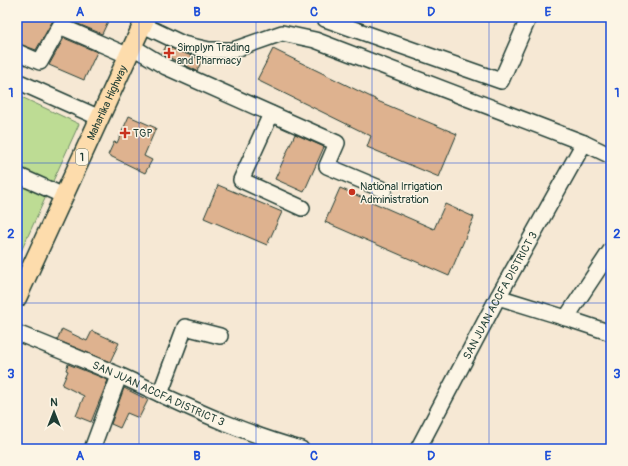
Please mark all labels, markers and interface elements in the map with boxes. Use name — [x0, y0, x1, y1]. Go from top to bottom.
text: A — [76, 4, 85, 20]
text: B — [193, 4, 201, 20]
text: C — [310, 4, 318, 20]
text: D — [427, 4, 435, 20]
text: E — [545, 4, 552, 20]
place label: Simplyn Trading and Pharmacy — [177, 41, 250, 67]
marker: Simplyn Trading and Pharmacy — [164, 48, 174, 58]
street label: Maharlika Highway — [84, 63, 130, 142]
text: 1 — [8, 85, 14, 101]
text: 1 — [614, 85, 620, 101]
place label: TGP — [133, 127, 152, 140]
marker: TGP — [120, 128, 130, 138]
road number: 1 — [76, 149, 88, 165]
place label: National Irrigation Administration — [360, 180, 442, 206]
marker: National Irrigation Administration — [347, 187, 357, 197]
text: 2 — [7, 226, 15, 242]
text: 2 — [613, 226, 621, 242]
street label: SAN JUAN ACCFA DISTRICT 3 — [460, 230, 540, 362]
street label: SAN JUAN ACCFA DISTRICT 3 — [90, 359, 226, 429]
text: 3 — [7, 366, 15, 382]
text: 3 — [613, 366, 621, 382]
north arrow — [34, 392, 74, 432]
text: N — [50, 396, 58, 409]
text: A — [76, 448, 85, 464]
text: B — [193, 448, 201, 464]
text: C — [310, 448, 318, 464]
text: D — [427, 448, 435, 464]
text: E — [545, 448, 552, 464]

